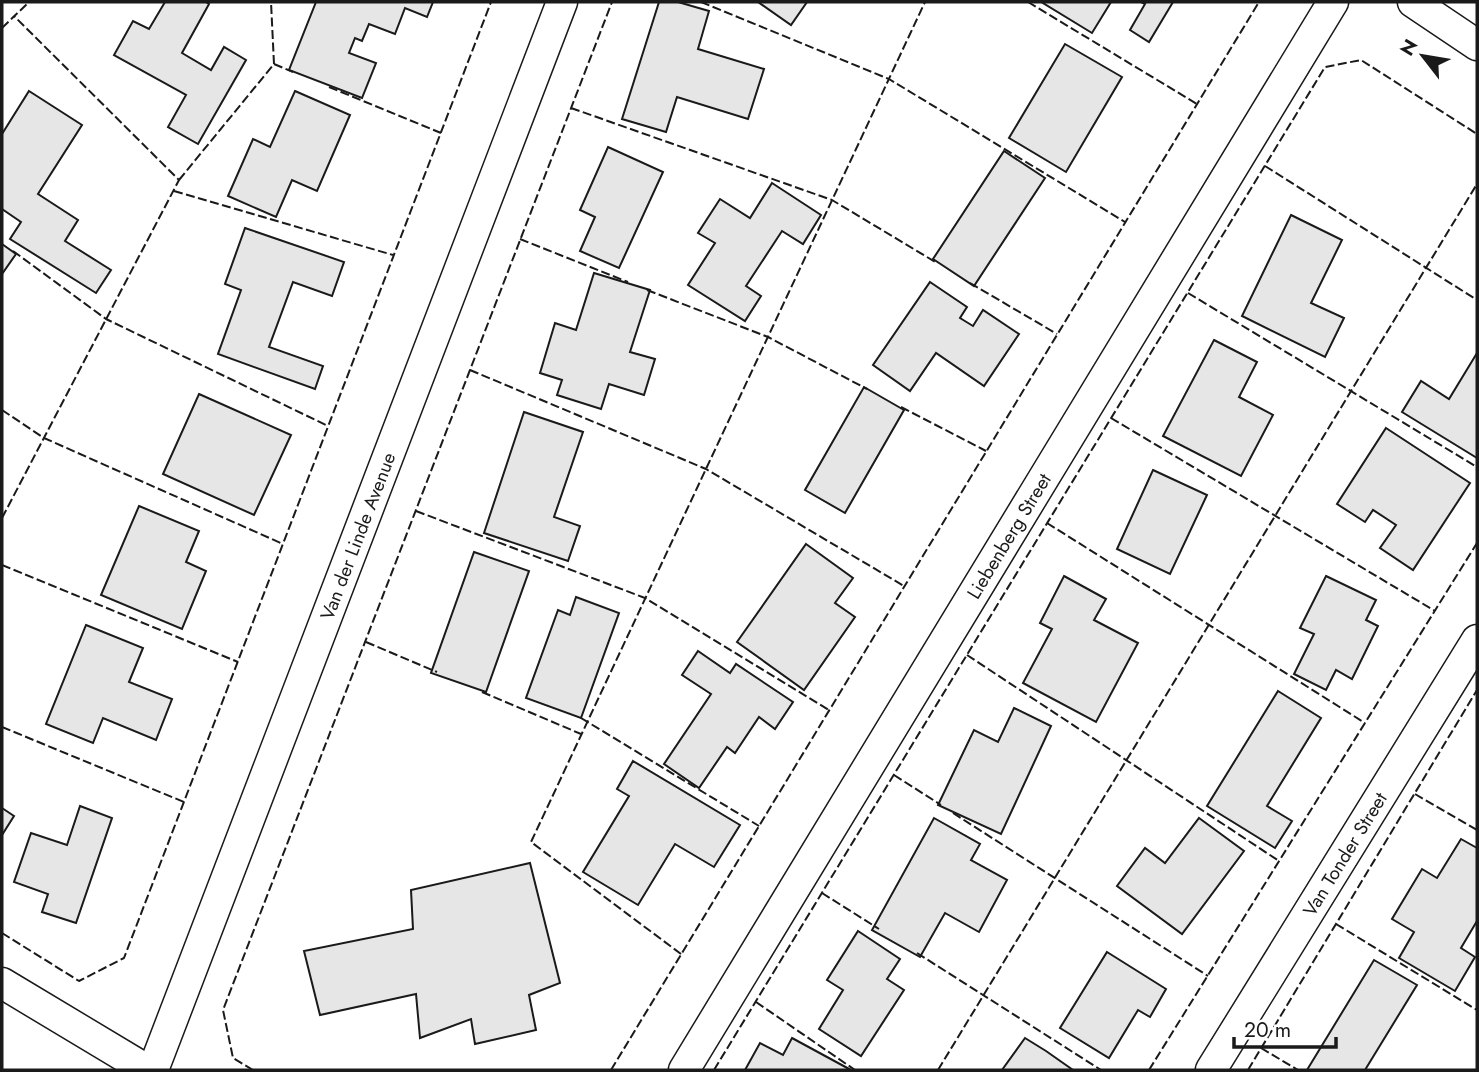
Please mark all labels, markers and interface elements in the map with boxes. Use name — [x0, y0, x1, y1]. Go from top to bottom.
north arrow — [1388, 21, 1458, 91]
text: N — [1393, 34, 1424, 61]
street label: Van der Linde Avenue — [313, 448, 402, 624]
street label: Liebenberg Street — [960, 468, 1057, 604]
street label: Van Tonder Street — [1296, 787, 1393, 921]
scale bar — [1234, 1006, 1336, 1050]
text: 20 m — [1244, 1015, 1291, 1045]

